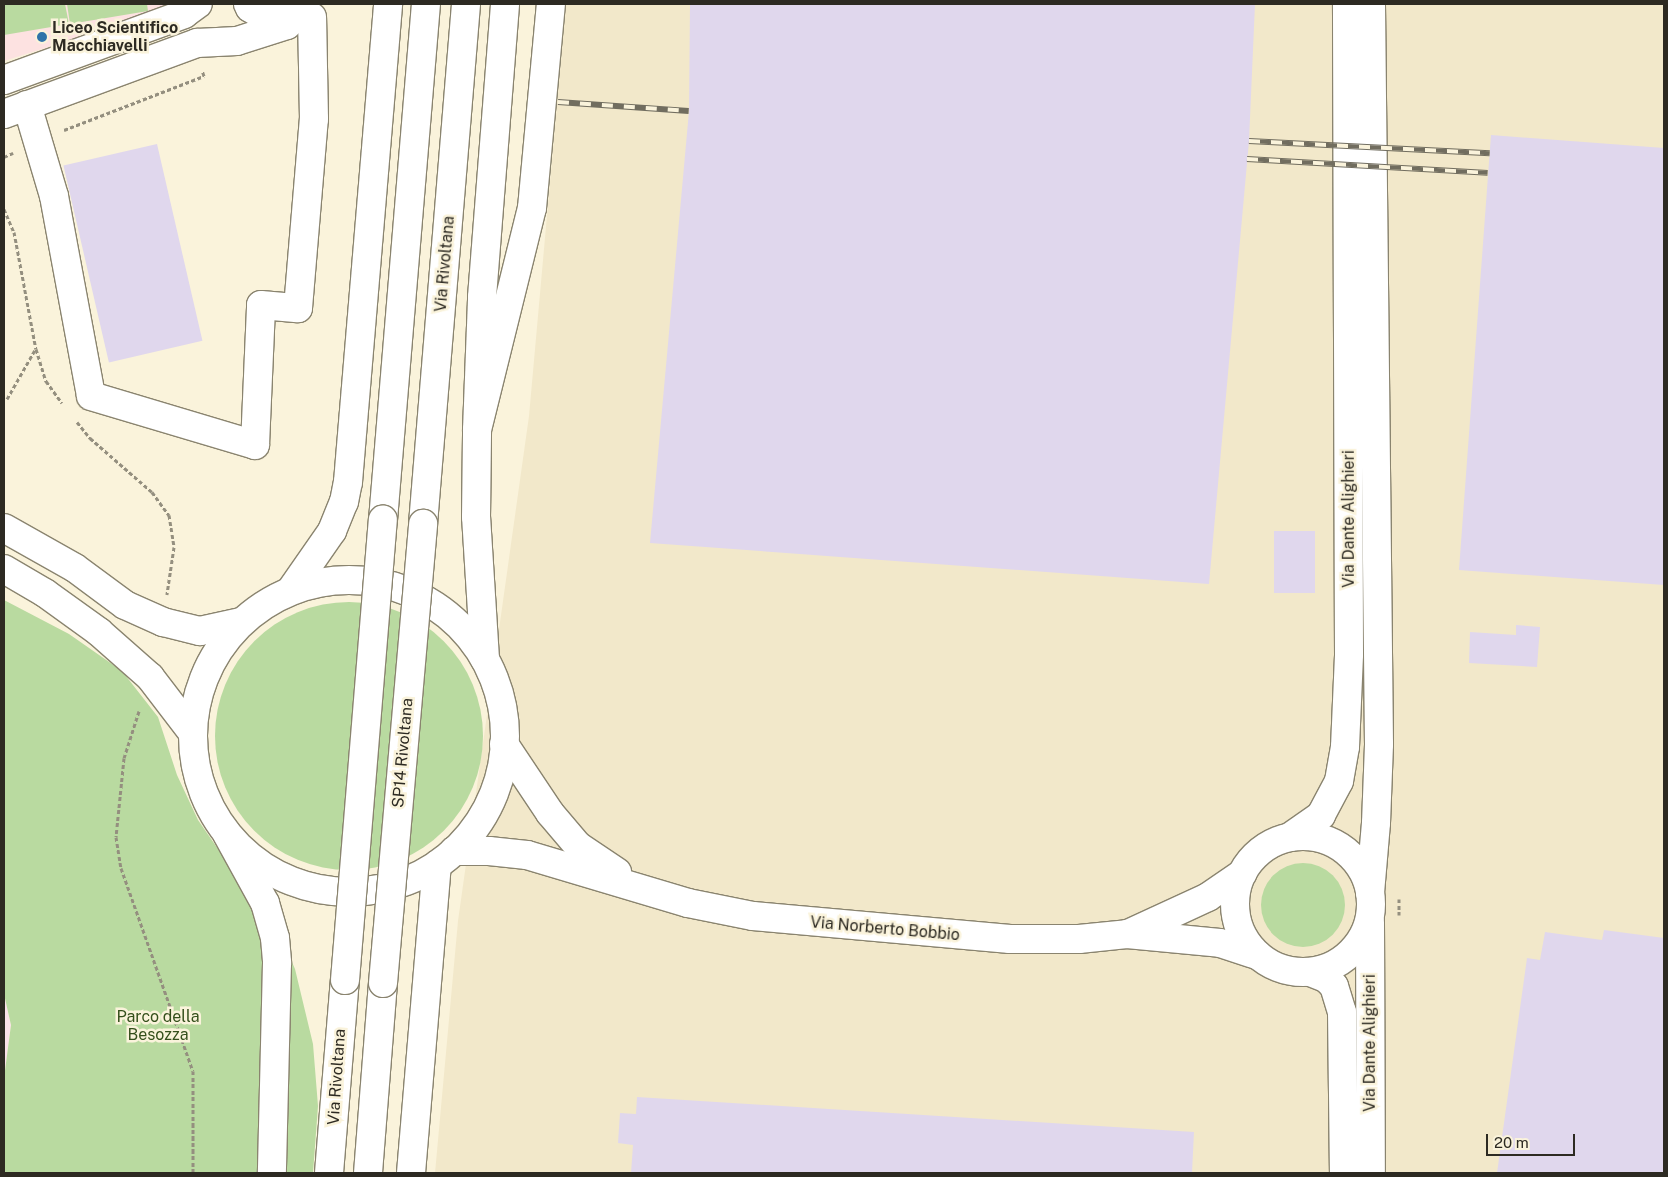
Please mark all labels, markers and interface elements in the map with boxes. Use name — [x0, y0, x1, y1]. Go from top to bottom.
place label: Liceo Scientifico Macchiavelli — [52, 18, 178, 56]
marker: Liceo Scientifico Macchiavelli — [36, 31, 48, 43]
street label: Via Rivoltana — [431, 215, 459, 313]
street label: Via Dante Alighieri — [1339, 450, 1359, 588]
street label: SP14 Rivoltana — [389, 697, 417, 809]
street label: Via Norberto Bobbio — [809, 913, 961, 945]
street label: Via Dante Alighieri — [1360, 974, 1380, 1112]
park label: Parco della Besozza — [116, 1007, 200, 1045]
street label: Via Rivoltana — [324, 1028, 350, 1126]
scale bar — [1488, 1124, 1577, 1156]
text: 20 m — [1494, 1134, 1529, 1151]

